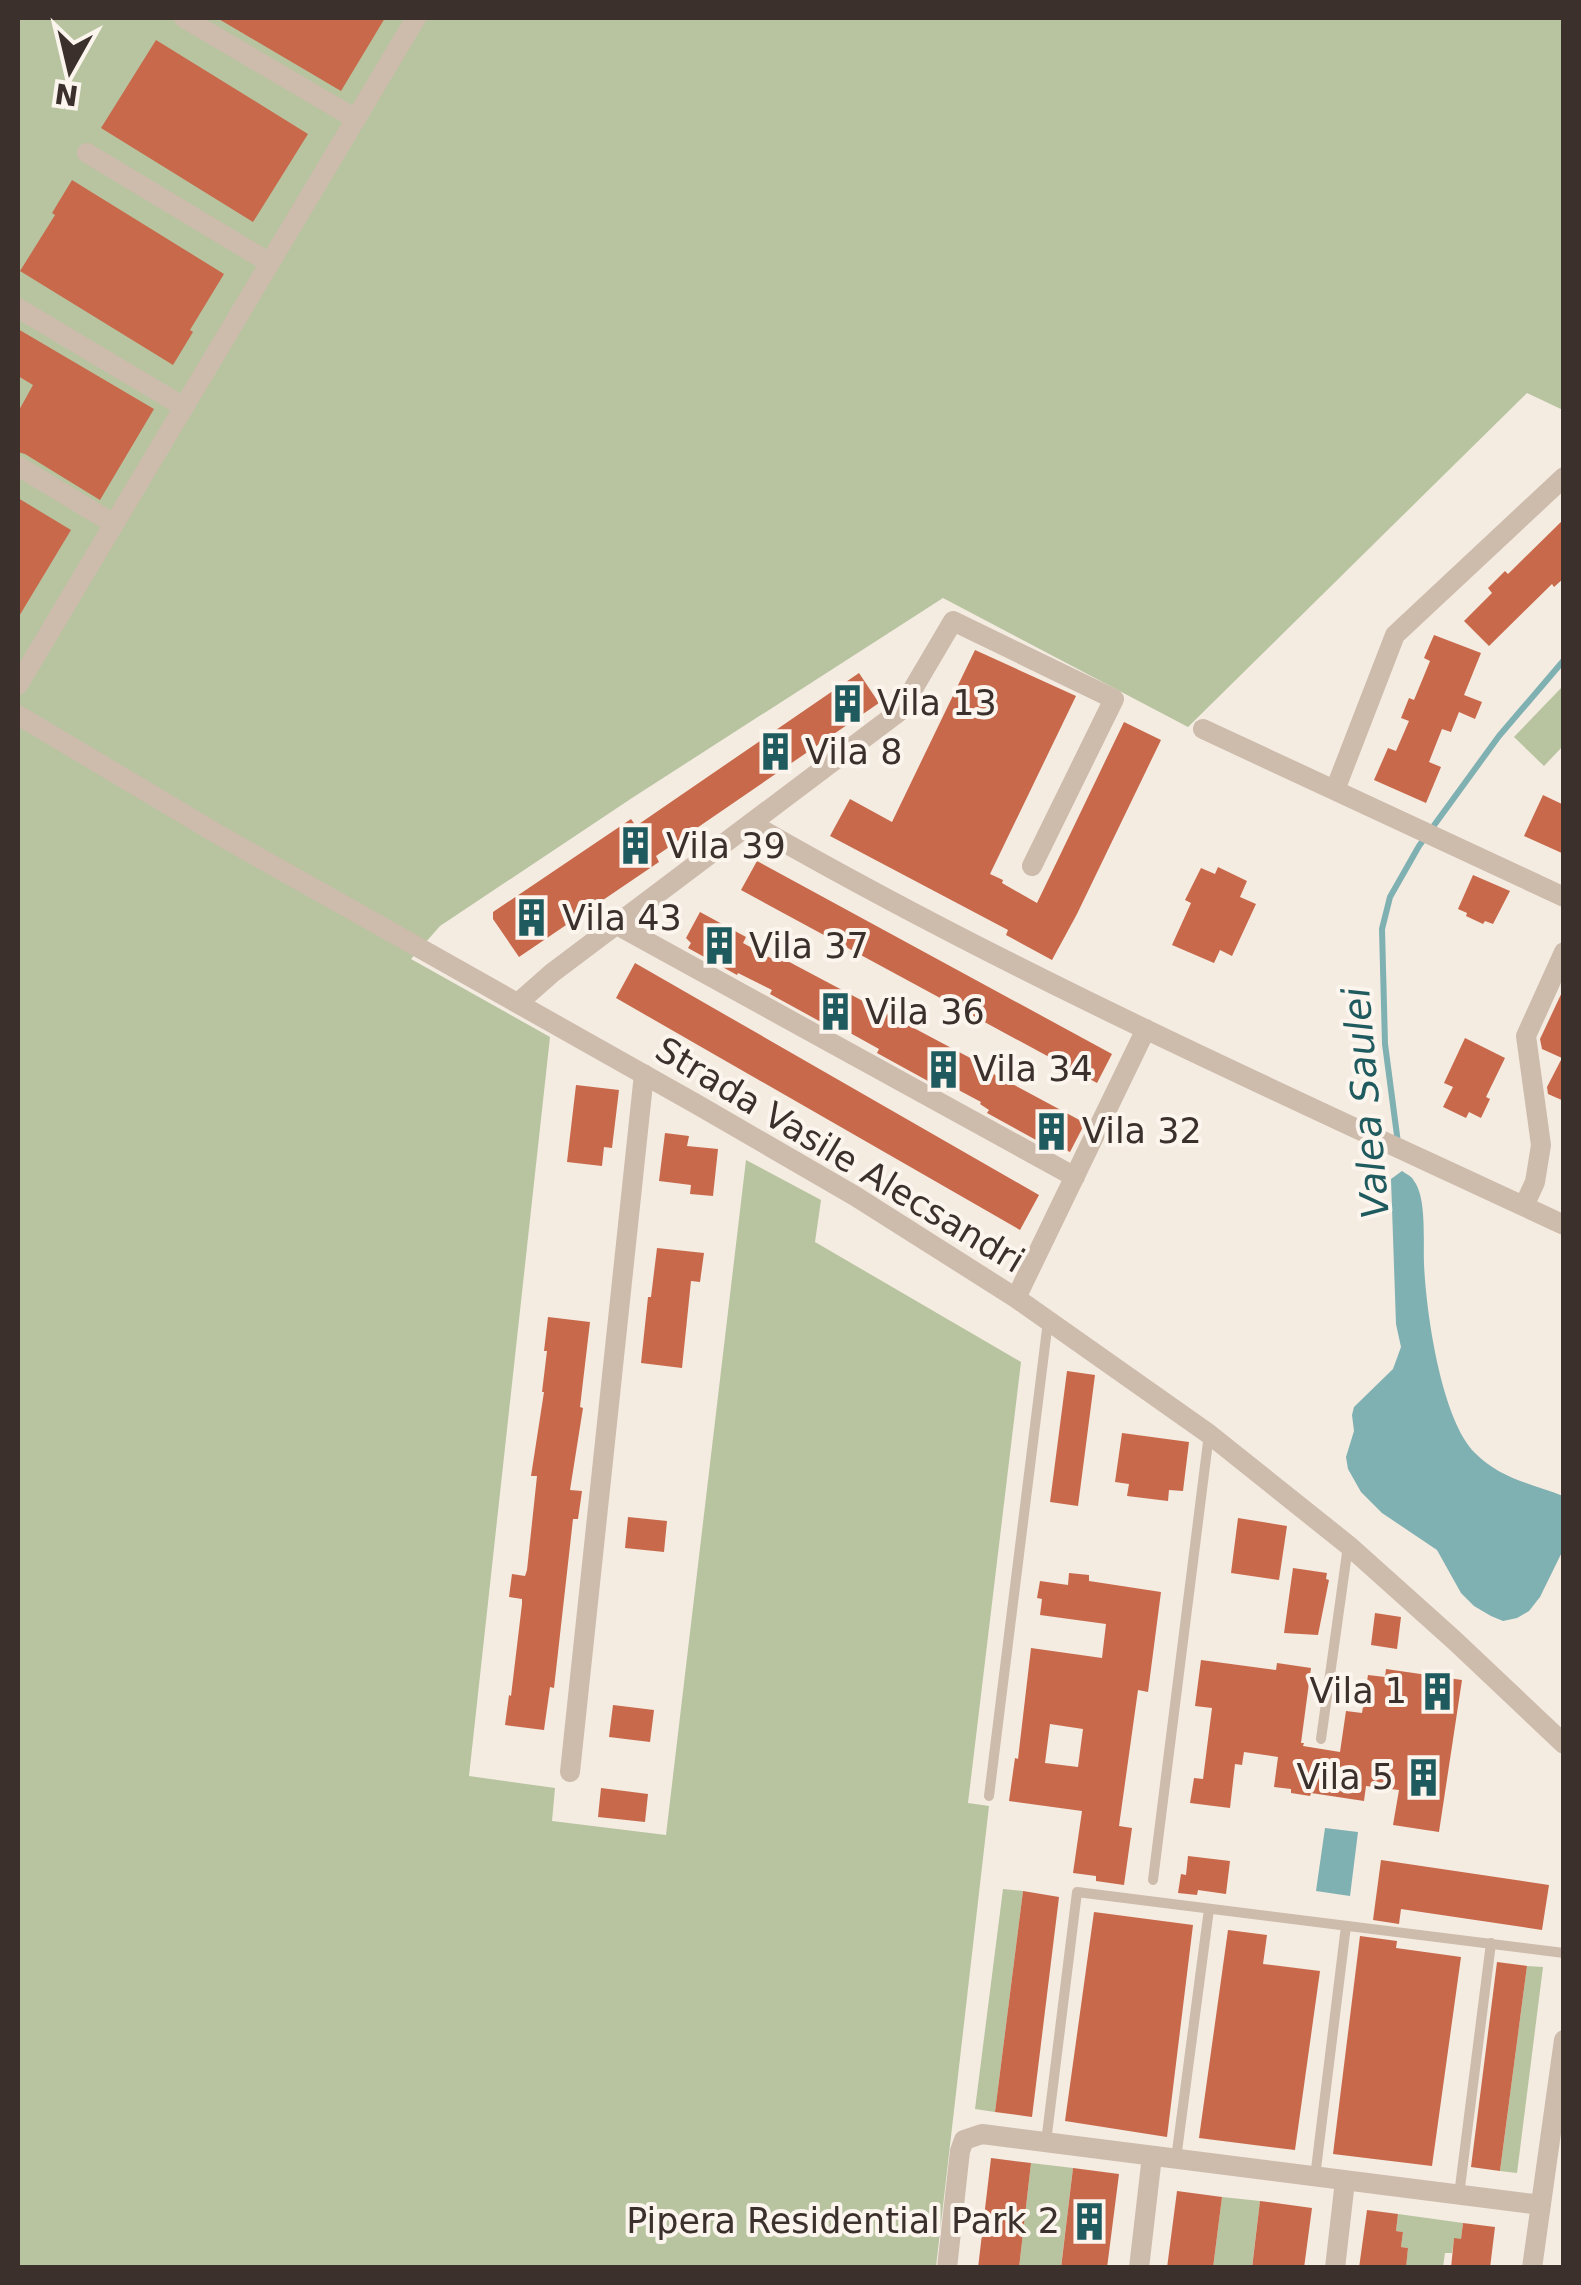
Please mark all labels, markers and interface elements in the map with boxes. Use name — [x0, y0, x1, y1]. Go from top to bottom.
north arrow — [20, 20, 120, 120]
text: N — [53, 76, 80, 112]
building icon: Vila 13 — [826, 682, 868, 724]
place label: Vila 13 — [877, 683, 997, 723]
building icon: Vila 8 — [754, 731, 796, 773]
place label: Vila 8 — [805, 732, 902, 772]
building icon: Vila 39 — [615, 825, 657, 867]
place label: Vila 39 — [666, 826, 786, 866]
building icon: Vila 43 — [511, 897, 553, 939]
place label: Vila 43 — [562, 898, 682, 938]
building icon: Vila 37 — [698, 925, 740, 967]
place label: Vila 37 — [749, 926, 869, 966]
water label: Valea Saulei — [1334, 985, 1398, 1221]
building icon: Vila 36 — [814, 991, 856, 1033]
place label: Vila 36 — [865, 992, 985, 1032]
street label: Strada Vasile Alecsandri — [649, 1029, 1031, 1281]
building icon: Vila 34 — [922, 1048, 964, 1090]
place label: Vila 34 — [973, 1049, 1093, 1089]
building icon: Vila 32 — [1031, 1110, 1073, 1152]
place label: Vila 32 — [1082, 1111, 1202, 1151]
building icon: Vila 1 — [1416, 1670, 1458, 1712]
place label: Vila 1 — [1310, 1671, 1407, 1711]
building icon: Vila 5 — [1403, 1756, 1445, 1798]
place label: Vila 5 — [1297, 1757, 1394, 1797]
building icon: Pipera Residential Park 2 — [1069, 2200, 1111, 2242]
place label: Pipera Residential Park 2 — [626, 2201, 1060, 2241]

